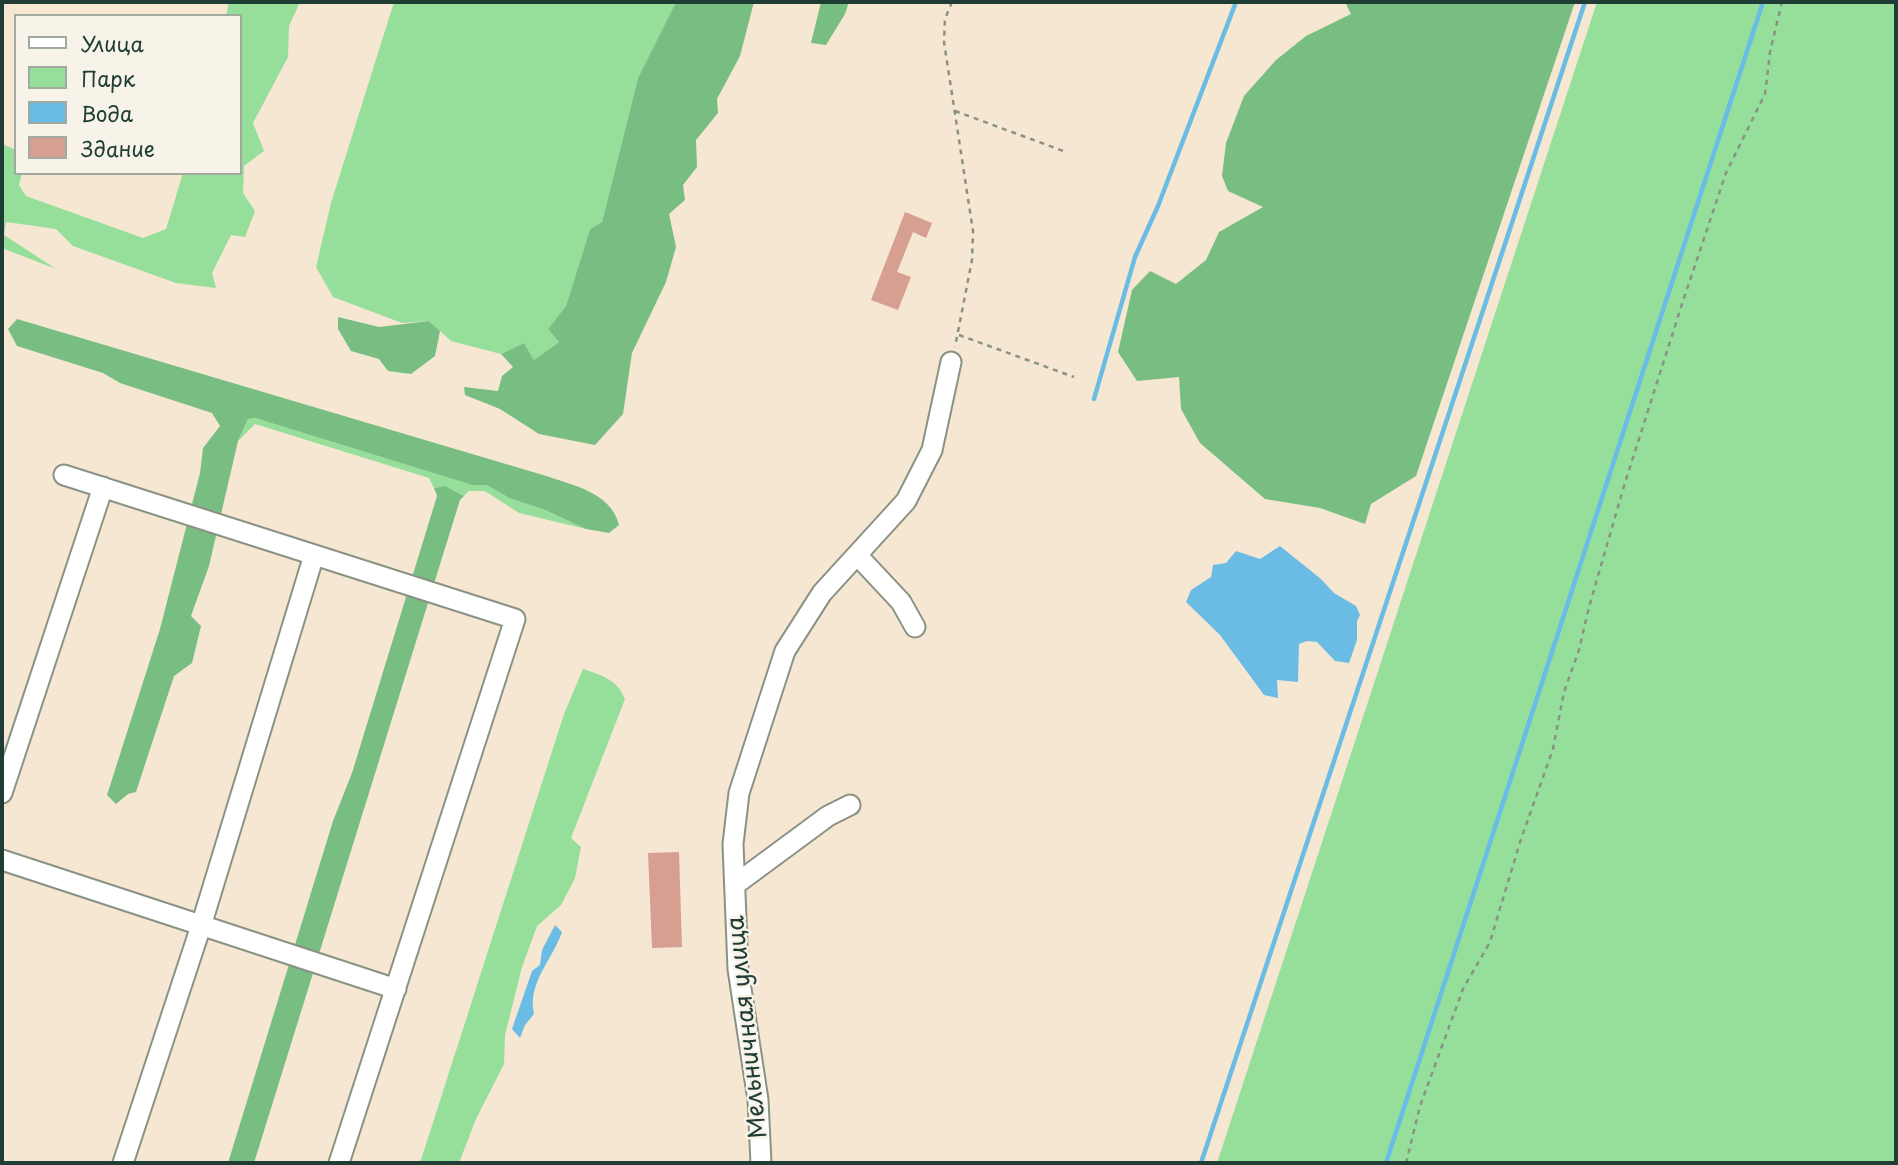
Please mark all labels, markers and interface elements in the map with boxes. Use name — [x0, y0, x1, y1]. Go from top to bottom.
legend — [14, 14, 242, 175]
text: Улица — [81, 27, 144, 59]
text: Парк — [81, 62, 135, 94]
text: Вода — [81, 97, 133, 129]
text: Здание — [81, 132, 155, 164]
street label: Мельничная улица — [722, 914, 774, 1140]

